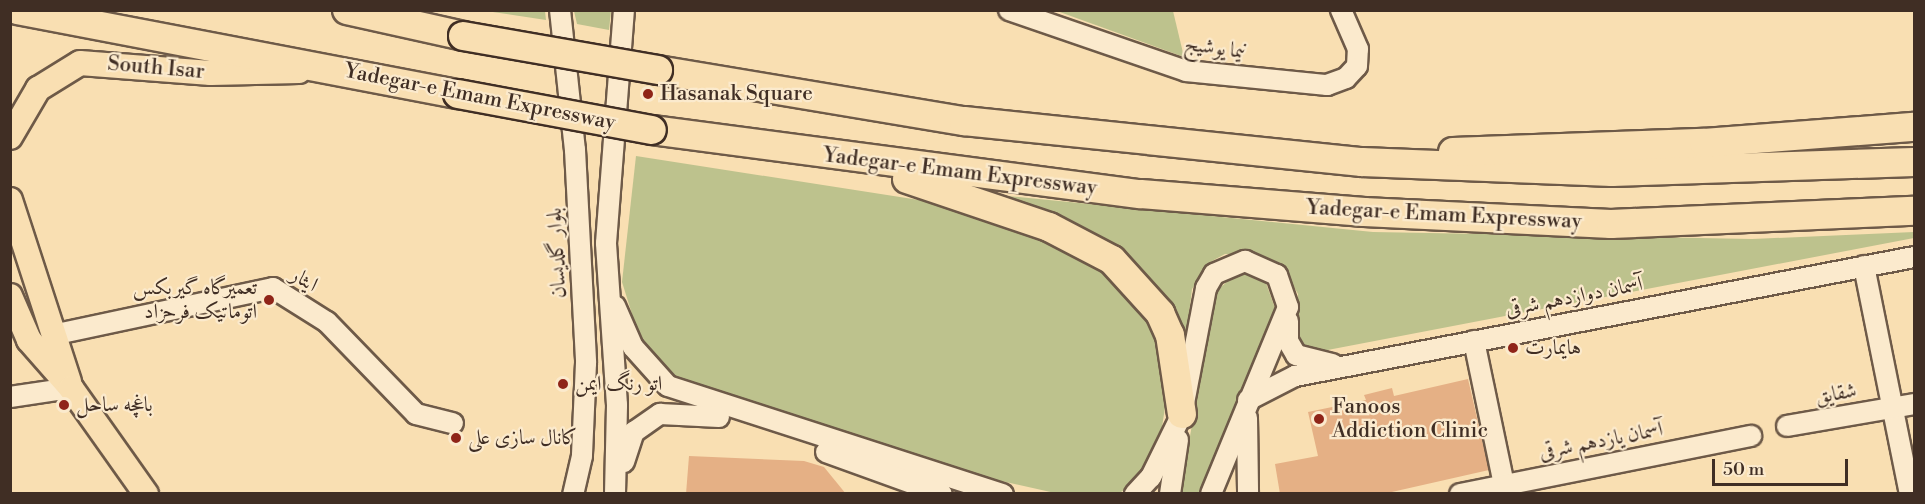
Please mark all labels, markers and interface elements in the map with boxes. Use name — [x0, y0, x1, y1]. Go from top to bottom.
street label: نیما یوشیج — [1183, 31, 1247, 65]
street label: South Isar — [106, 51, 206, 85]
street label: Yadegar-e Emam Expressway — [342, 58, 618, 136]
place label: Hasanak Square — [660, 81, 813, 107]
marker: Hasanak Square — [641, 87, 655, 101]
street label: Yadegar-e Emam Expressway — [822, 143, 1098, 201]
street label: Yadegar-e Emam Expressway — [1306, 195, 1582, 235]
street label: بلوار گلدیسان — [542, 207, 572, 299]
street label: ایثار — [286, 262, 322, 298]
street label: آسمان دوازدهم شرقی — [1503, 271, 1645, 323]
place label: تعمیرگاه گیربکس اتوماتیک فرحزاد — [133, 275, 257, 325]
marker: تعمیرگاه گیربکس اتوماتیک فرحزاد — [262, 293, 276, 307]
place label: هایمارت — [1525, 335, 1581, 361]
marker: هایمارت — [1506, 341, 1520, 355]
place label: اتو رنگ ایمن — [575, 371, 662, 397]
marker: اتو رنگ ایمن — [556, 377, 570, 391]
street label: شقایق — [1813, 378, 1859, 410]
place label: باغچه ساحل — [76, 392, 153, 418]
place label: Fanoos Addiction Clinic — [1332, 394, 1488, 444]
marker: باغچه ساحل — [57, 398, 71, 412]
marker: Fanoos Addiction Clinic — [1310, 410, 1328, 428]
street label: آسمان یازدهم شرقی — [1537, 417, 1665, 465]
place label: کانال سازی علی — [468, 425, 578, 451]
marker: کانال سازی علی — [449, 431, 463, 445]
scale bar — [1715, 447, 1852, 485]
text: 50 m — [1723, 458, 1764, 481]

